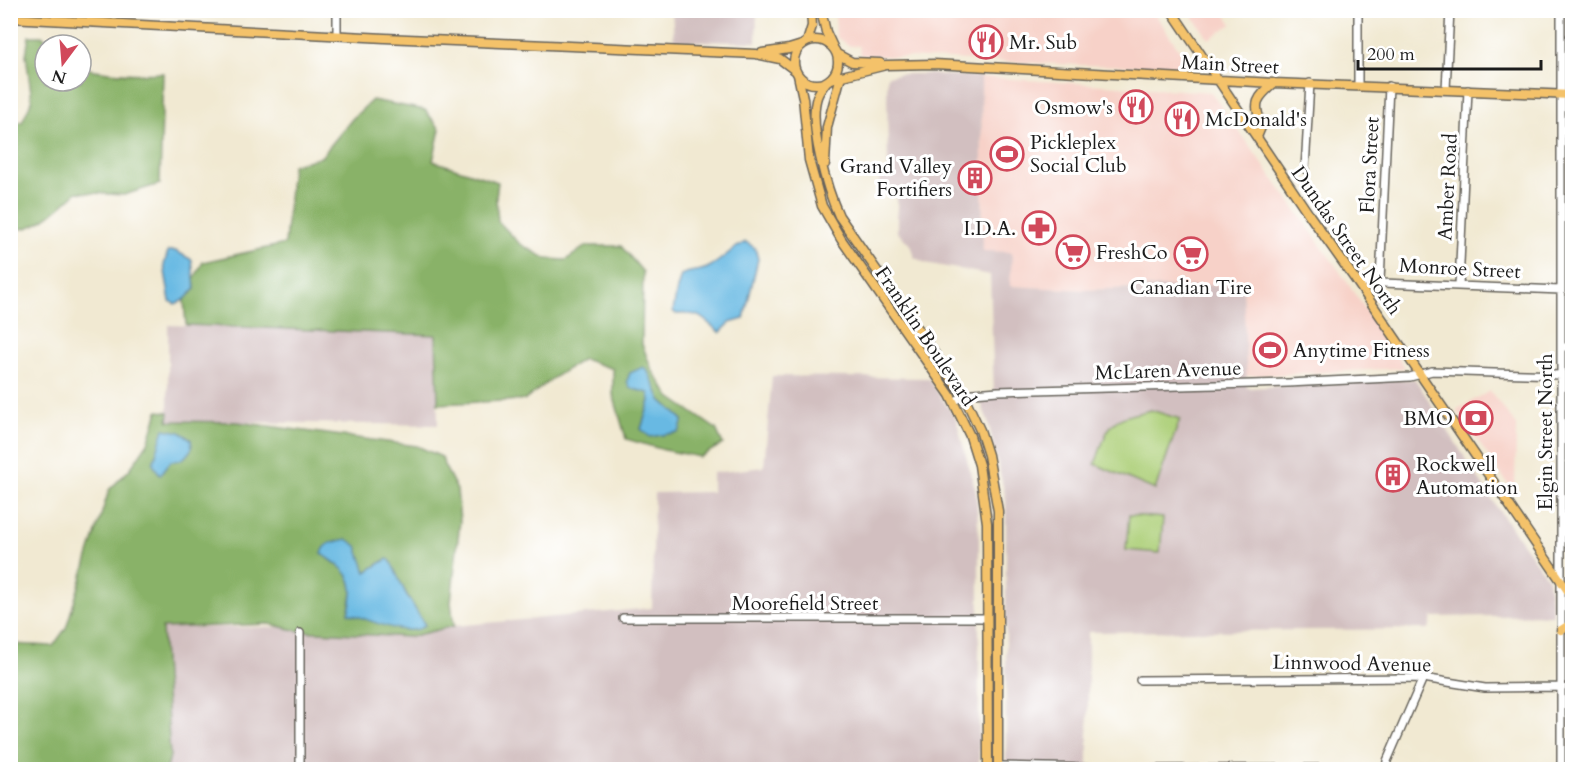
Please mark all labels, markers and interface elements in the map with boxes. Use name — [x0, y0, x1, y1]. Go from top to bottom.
restaurant icon: Mr. Sub — [968, 24, 1004, 60]
place label: Mr. Sub — [1009, 29, 1077, 56]
north arrow — [33, 33, 93, 93]
scale bar — [1358, 33, 1541, 71]
text: 200 m — [1367, 42, 1415, 67]
street label: Main Street — [1180, 48, 1280, 81]
text: N — [49, 64, 69, 89]
restaurant icon: Osmow's — [1118, 89, 1154, 125]
place label: Osmow's — [1034, 94, 1113, 121]
restaurant icon: McDonald's — [1164, 101, 1200, 137]
place label: McDonald's — [1205, 106, 1307, 133]
street label: Flora Street — [1353, 115, 1386, 214]
place label: Pickleplex Social Club — [1030, 129, 1127, 179]
street label: Amber Road — [1431, 132, 1464, 241]
sports icon: Pickleplex Social Club — [989, 136, 1025, 172]
place label: Grand Valley Fortifiers — [840, 153, 952, 203]
building icon: Grand Valley Fortifiers — [957, 160, 993, 196]
street label: Dundas Street North — [1285, 161, 1408, 320]
pharmacy icon: I.D.A. — [1021, 210, 1057, 246]
place label: I.D.A. — [963, 215, 1016, 242]
supermarket icon: FreshCo — [1055, 234, 1091, 270]
supermarket icon: Canadian Tire — [1173, 236, 1209, 272]
place label: FreshCo — [1096, 239, 1168, 266]
street label: Monroe Street — [1398, 252, 1522, 285]
street label: Franklin Boulevard — [869, 261, 983, 412]
place label: Canadian Tire — [1130, 274, 1252, 301]
sports icon: Anytime Fitness — [1252, 332, 1288, 368]
place label: Anytime Fitness — [1293, 337, 1430, 364]
street label: McLaren Avenue — [1094, 354, 1242, 387]
street label: Elgin Street North — [1532, 354, 1559, 510]
bank icon: BMO — [1458, 400, 1494, 436]
place label: BMO — [1403, 405, 1453, 432]
place label: Rockwell Automation — [1416, 451, 1519, 501]
building icon: Rockwell Automation — [1375, 457, 1411, 493]
street label: Moorefield Street — [732, 590, 879, 617]
street label: Linnwood Avenue — [1272, 649, 1432, 678]

